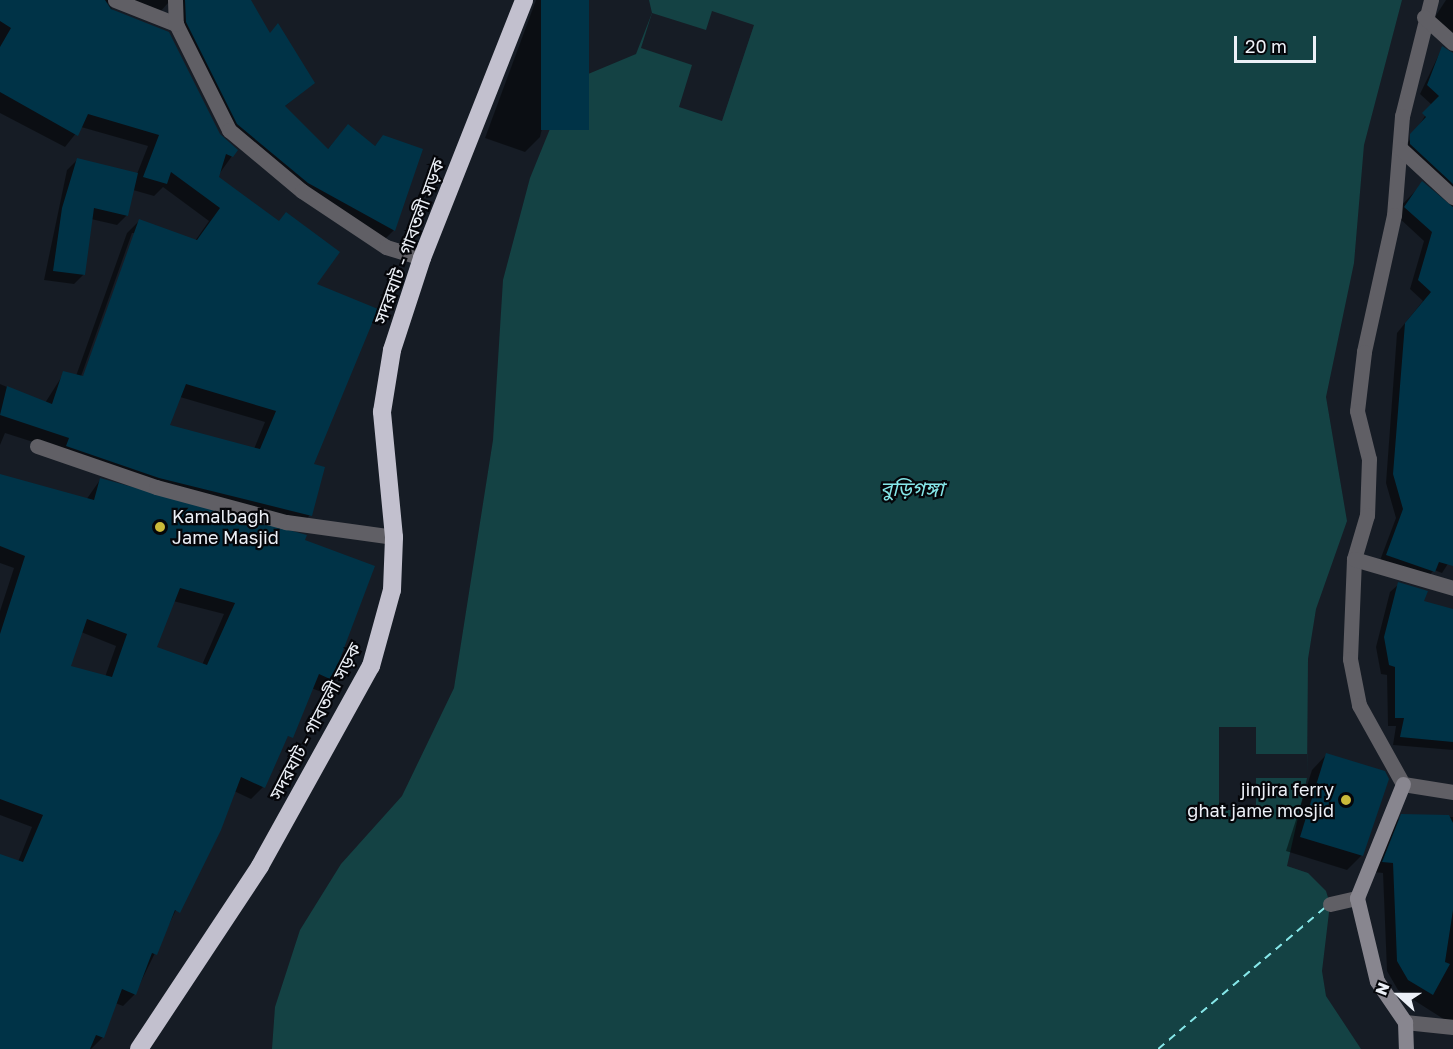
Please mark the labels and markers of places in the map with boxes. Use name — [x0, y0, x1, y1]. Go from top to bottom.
place label: Kamalbagh Jame Masjid — [172, 506, 279, 548]
marker: Kamalbagh Jame Masjid — [153, 520, 167, 534]
place label: jinjira ferry ghat jame mosjid — [1187, 779, 1334, 822]
marker: jinjira ferry ghat jame mosjid — [1339, 793, 1353, 807]

